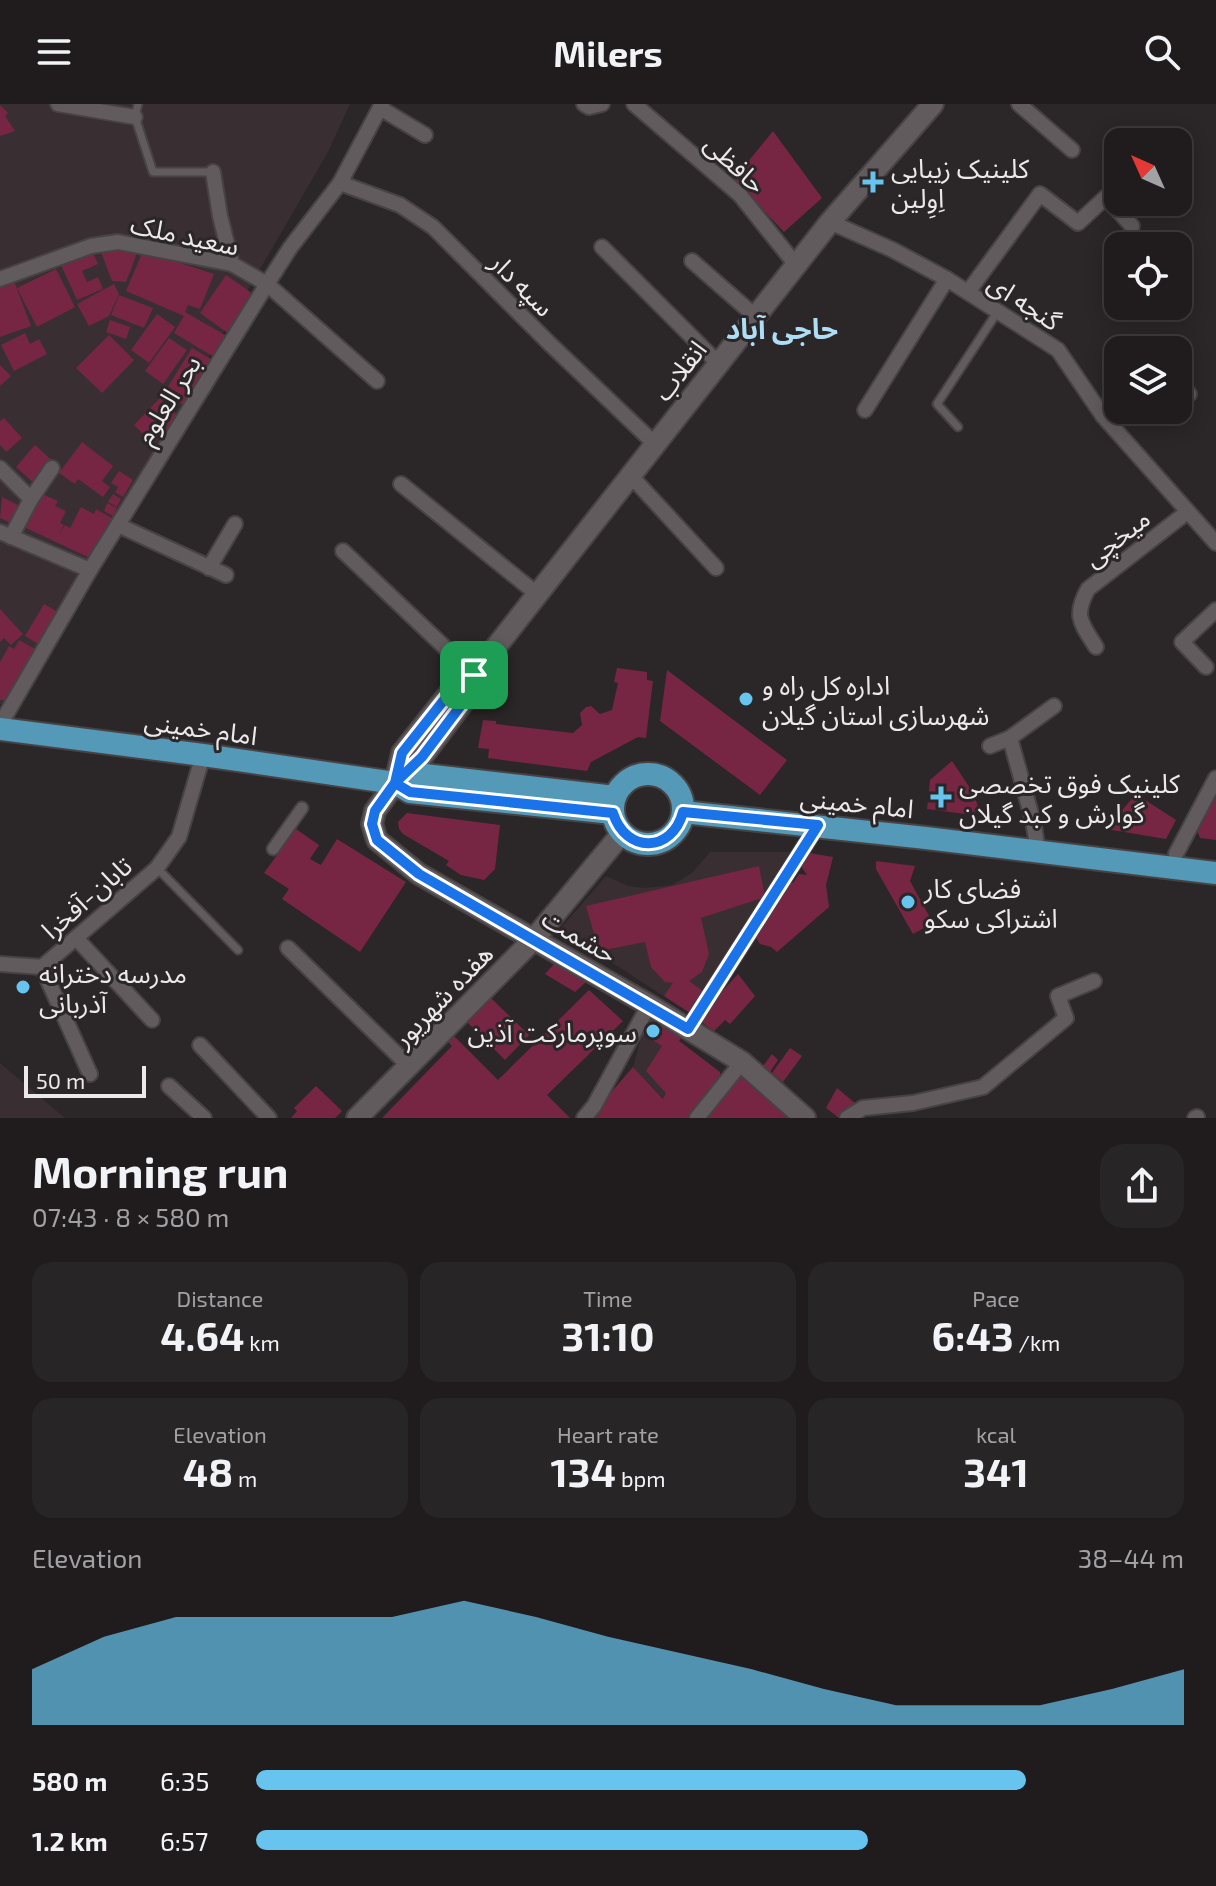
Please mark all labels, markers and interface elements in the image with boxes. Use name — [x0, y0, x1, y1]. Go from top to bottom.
icon: menu — [32, 30, 76, 74]
icon: search — [1140, 30, 1184, 74]
text: Milers — [553, 31, 663, 74]
street label: حافظی — [698, 127, 773, 200]
north arrow — [1104, 128, 1192, 216]
map controls — [1104, 128, 1192, 424]
place label: کلینیک زیبایی اِوِلین — [891, 152, 1029, 219]
marker: کلینیک زیبایی اِوِلین — [862, 171, 884, 193]
street label: سعید ملک — [128, 207, 242, 261]
button: locate — [1104, 232, 1192, 320]
street label: سپه دار — [482, 245, 561, 324]
street label: گنجه ای — [982, 266, 1067, 337]
district label: حاجی آباد — [726, 311, 838, 346]
street label: انقلاب — [646, 334, 712, 406]
button: layers — [1104, 336, 1192, 424]
street label: بحر العلوم — [128, 349, 211, 452]
street label: میخچی — [1077, 502, 1157, 575]
pin — [440, 641, 508, 709]
icon: arrive — [452, 653, 496, 697]
place label: اداره کل راه و شهرسازی استان گیلان — [762, 669, 989, 731]
marker: اداره کل راه و شهرسازی استان گیلان — [737, 690, 755, 708]
street label: امام خمینی — [142, 704, 260, 756]
place label: کلینیک فوق تخصصی گوارش و کبد گیلان — [959, 767, 1180, 829]
street label: امام خمینی — [798, 781, 915, 829]
marker: کلینیک فوق تخصصی گوارش و کبد گیلان — [930, 786, 952, 808]
street label: تابان-آفخرا — [35, 849, 138, 945]
place label: فضای کار اشتراکی سکو — [923, 872, 1058, 934]
marker: فضای کار اشتراکی سکو — [899, 893, 917, 911]
street label: حشمت — [537, 901, 623, 969]
street label: هفده شهریور — [385, 937, 499, 1054]
place label: مدرسه دخترانه آذربانی — [39, 957, 187, 1019]
marker: مدرسه دخترانه آذربانی — [14, 978, 32, 996]
place label: سوپرمارکت آذین — [467, 1016, 637, 1050]
marker: سوپرمارکت آذین — [644, 1022, 662, 1040]
scale bar — [24, 1062, 146, 1098]
text: 50 m — [36, 1067, 85, 1093]
text: Morning run — [32, 1144, 288, 1197]
button: share — [1100, 1144, 1184, 1228]
text: 07:43 · 8 × 580 m — [32, 1201, 229, 1232]
text: Distance — [177, 1285, 263, 1311]
text: Time — [583, 1285, 633, 1311]
text: Pace — [972, 1285, 1020, 1311]
text: 4.64 — [160, 1311, 244, 1359]
text: 31:10 — [562, 1311, 654, 1359]
text: 6:43 — [932, 1311, 1014, 1359]
text: km — [244, 1329, 280, 1355]
text: /km — [1014, 1329, 1060, 1355]
text: Elevation — [173, 1421, 267, 1447]
text: Heart rate — [557, 1421, 659, 1447]
text: kcal — [976, 1421, 1016, 1447]
text: 48 — [183, 1447, 233, 1495]
text: 134 — [551, 1447, 616, 1495]
text: 341 — [963, 1447, 1029, 1495]
text: m — [233, 1465, 257, 1491]
text: bpm — [616, 1465, 665, 1491]
text: Elevation — [32, 1542, 142, 1573]
text: 38–44 m — [1078, 1542, 1184, 1573]
text: 580 m — [32, 1765, 107, 1796]
text: 6:35 — [160, 1765, 209, 1796]
text: 1.2 km — [32, 1825, 108, 1856]
text: 6:57 — [160, 1825, 208, 1856]

